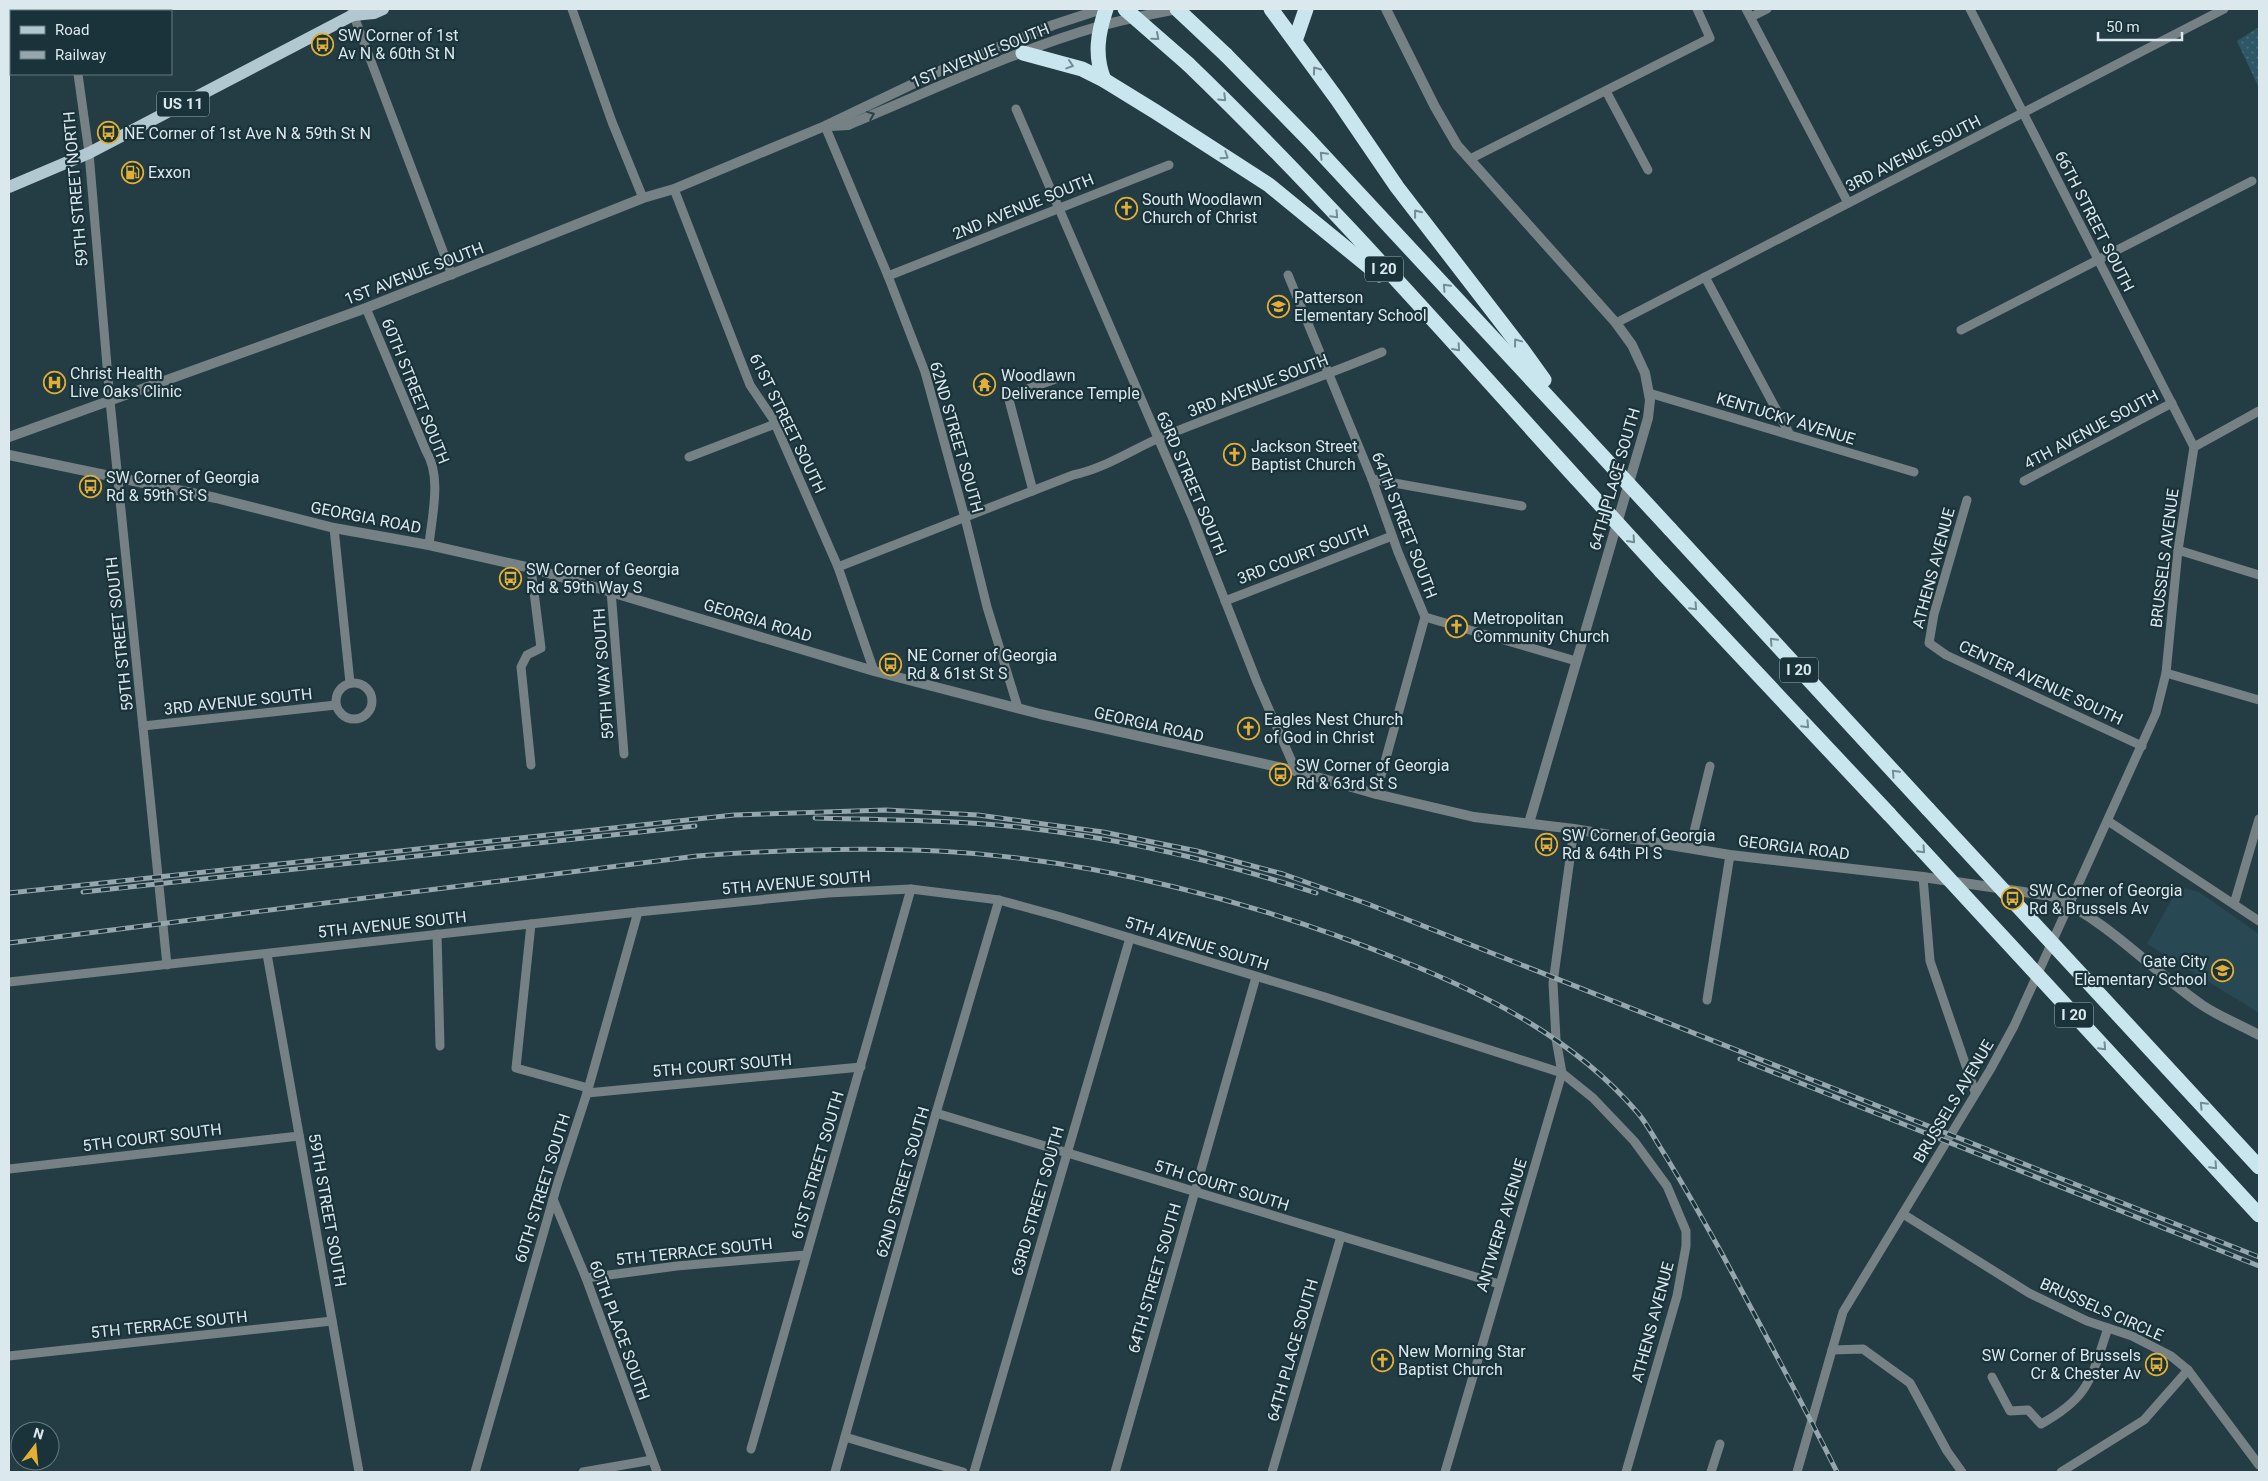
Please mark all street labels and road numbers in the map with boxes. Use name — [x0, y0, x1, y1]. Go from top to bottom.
street label: 1ST AVENUE SOUTH — [908, 19, 1052, 92]
road number: US 11 — [157, 92, 209, 116]
street label: 59TH STREET NORTH — [59, 110, 92, 267]
street label: 3RD AVENUE SOUTH — [1843, 111, 1984, 196]
street label: 66TH STREET SOUTH — [2051, 148, 2138, 295]
street label: 2ND AVENUE SOUTH — [950, 169, 1097, 243]
street label: 1ST AVENUE SOUTH — [342, 238, 486, 309]
road number: I 20 — [1365, 256, 1403, 282]
street label: 60TH STREET SOUTH — [378, 316, 453, 467]
street label: 61ST STREET SOUTH — [745, 350, 830, 496]
street label: 3RD AVENUE SOUTH — [1185, 350, 1331, 421]
street label: 62ND STREET SOUTH — [926, 359, 987, 515]
street label: 4TH AVENUE SOUTH — [2021, 386, 2162, 473]
street label: KENTUCKY AVENUE — [1714, 388, 1858, 449]
street label: 64TH PLACE SOUTH — [1585, 406, 1644, 553]
street label: 63RD STREET SOUTH — [1153, 408, 1230, 558]
street label: 64TH STREET SOUTH — [1368, 449, 1441, 601]
street label: BRUSSELS AVENUE — [2147, 487, 2182, 629]
street label: GEORGIA ROAD — [309, 497, 423, 538]
street label: ATHENS AVENUE — [1908, 506, 1959, 631]
street label: 3RD COURT SOUTH — [1235, 521, 1372, 588]
street label: 59TH STREET SOUTH — [102, 556, 137, 712]
street label: GEORGIA ROAD — [701, 595, 814, 646]
street label: 59TH WAY SOUTH — [589, 608, 618, 740]
street label: CENTER AVENUE SOUTH — [1956, 636, 2126, 729]
road number: I 20 — [1780, 658, 1818, 682]
street label: 3RD AVENUE SOUTH — [163, 684, 313, 719]
street label: GEORGIA ROAD — [1092, 703, 1206, 746]
street label: GEORGIA ROAD — [1737, 831, 1851, 864]
street label: 5TH AVENUE SOUTH — [721, 867, 871, 898]
street label: 5TH AVENUE SOUTH — [317, 907, 467, 942]
street label: 5TH AVENUE SOUTH — [1123, 913, 1271, 974]
road number: I 20 — [2055, 1002, 2093, 1028]
street label: BRUSSELS AVENUE — [1909, 1036, 1998, 1166]
street label: 5TH COURT SOUTH — [651, 1050, 793, 1081]
street label: 61ST STREET SOUTH — [787, 1089, 848, 1241]
street label: 62ND STREET SOUTH — [872, 1104, 933, 1260]
street label: 60TH STREET SOUTH — [511, 1111, 574, 1265]
street label: 5TH COURT SOUTH — [81, 1120, 223, 1155]
street label: 63RD STREET SOUTH — [1007, 1124, 1068, 1278]
street label: 59TH STREET SOUTH — [305, 1132, 350, 1288]
street label: 5TH COURT SOUTH — [1152, 1156, 1292, 1215]
street label: ANTWERP AVENUE — [1472, 1156, 1531, 1294]
street label: 64TH STREET SOUTH — [1124, 1201, 1185, 1355]
street label: 5TH TERRACE SOUTH — [615, 1234, 773, 1269]
street label: 60TH PLACE SOUTH — [585, 1258, 654, 1403]
street label: ATHENS AVENUE — [1627, 1260, 1678, 1385]
street label: BRUSSELS CIRCLE — [2037, 1274, 2166, 1345]
street label: 64TH PLACE SOUTH — [1263, 1277, 1322, 1424]
street label: 5TH TERRACE SOUTH — [90, 1307, 248, 1342]

